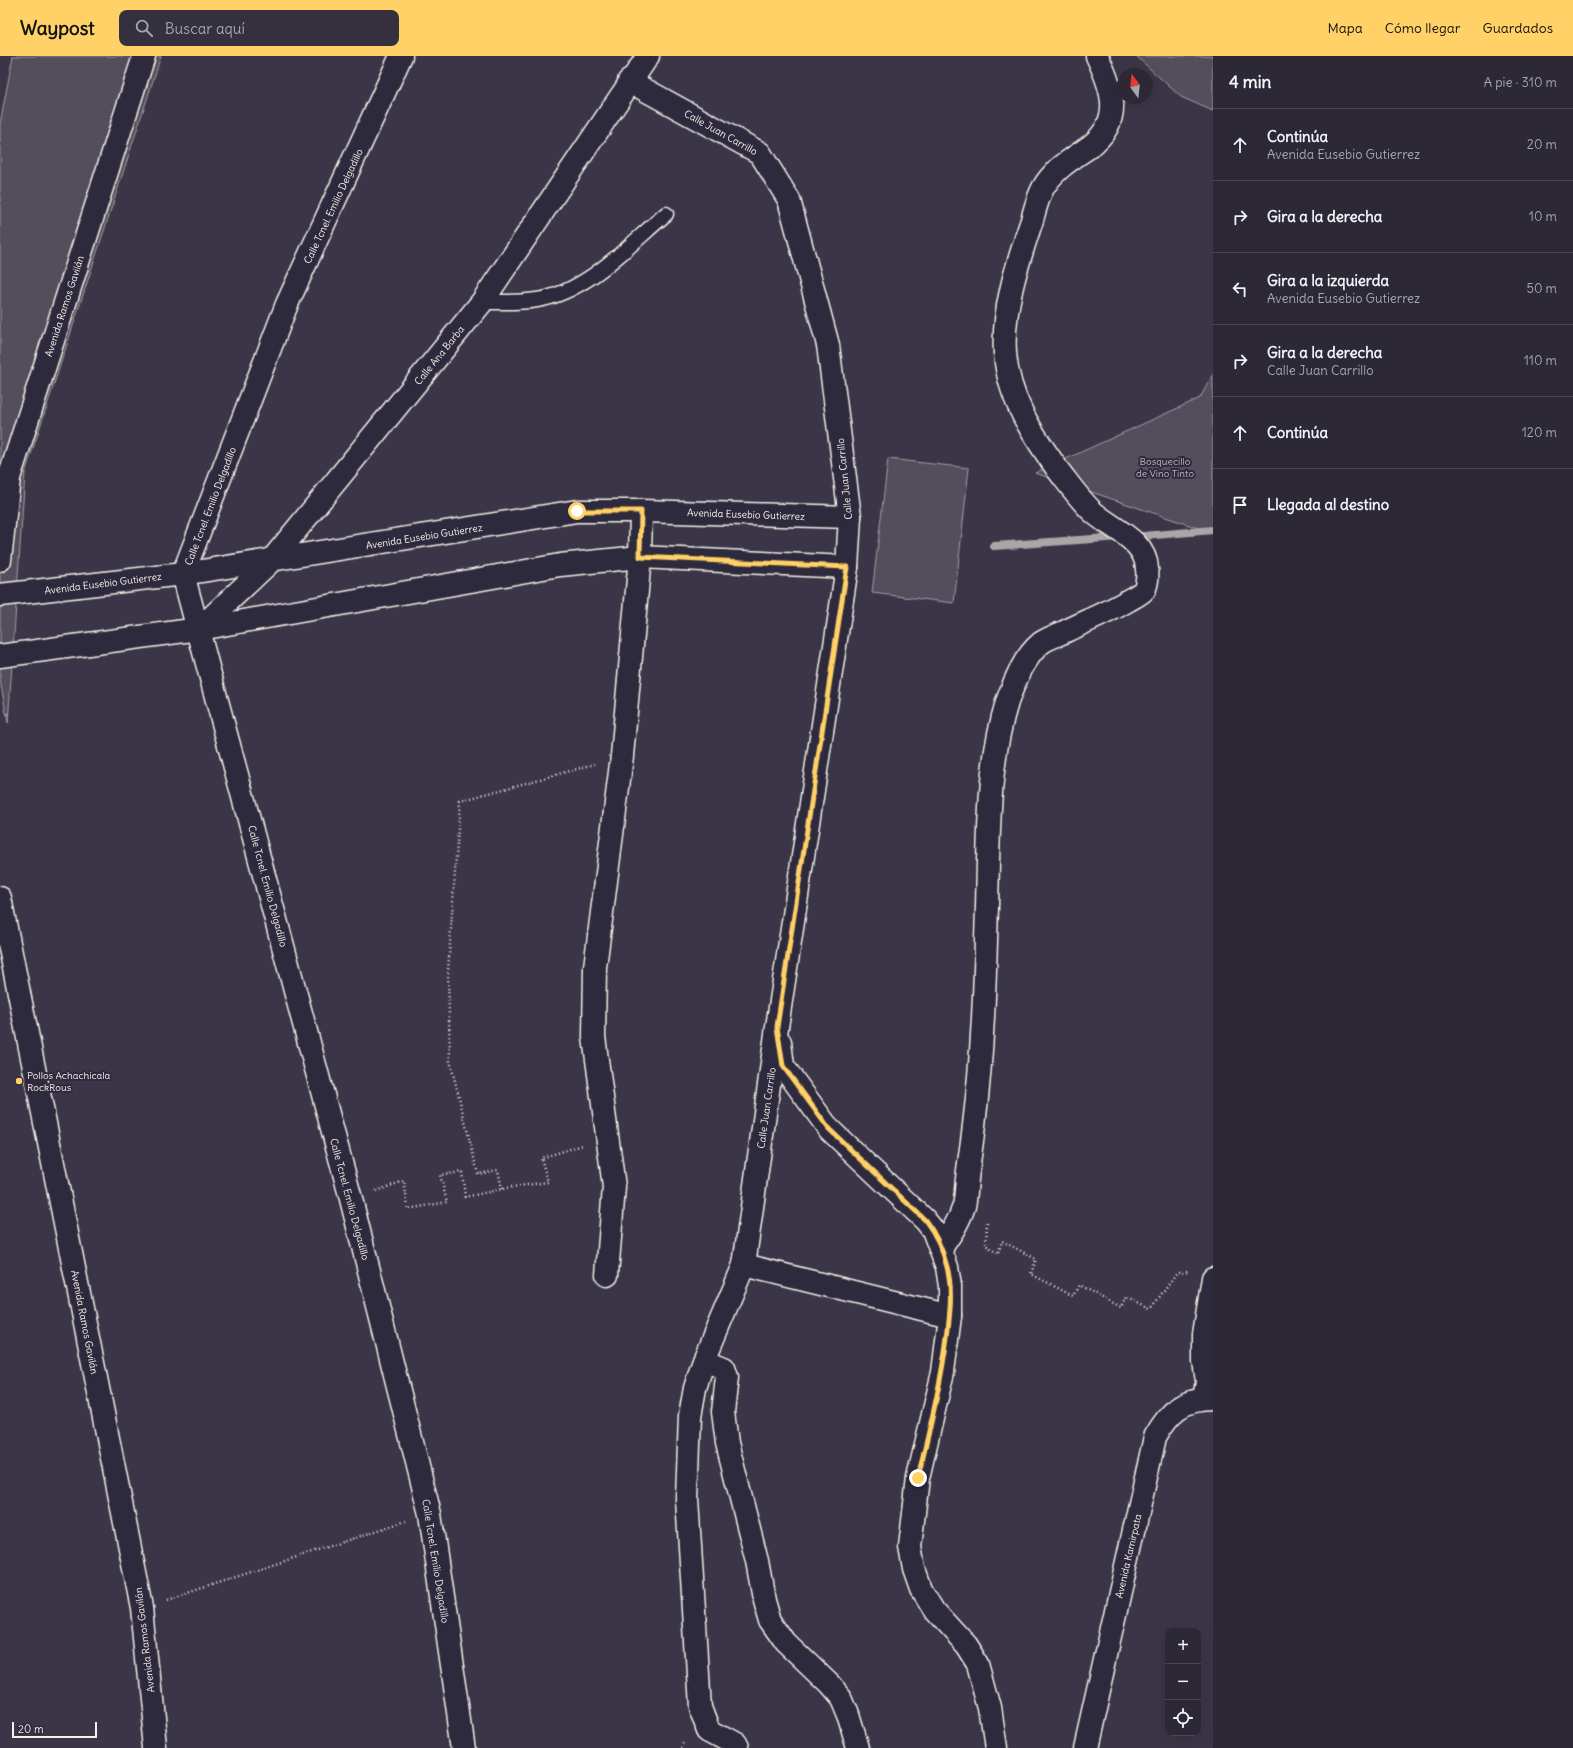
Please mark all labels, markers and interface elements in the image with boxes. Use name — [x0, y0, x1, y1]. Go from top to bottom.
search box — [119, 10, 399, 46]
text: Waypost — [20, 16, 95, 40]
icon: search — [133, 17, 155, 39]
text: Buscar aquí — [165, 19, 245, 38]
text: Mapa — [1328, 19, 1363, 37]
text: Cómo llegar — [1385, 19, 1461, 37]
text: Guardados — [1483, 19, 1553, 37]
north arrow — [1117, 68, 1153, 104]
text: 4 min — [1229, 71, 1271, 93]
text: A pie · 310 m — [1484, 74, 1557, 91]
street label: Calle Juan Carrillo — [682, 107, 760, 158]
text: Continúa — [1267, 127, 1328, 146]
icon: ahead — [1229, 134, 1251, 156]
text: 20 m — [1527, 136, 1557, 153]
street label: Calle Tcnel. Emilio Delgadillo — [301, 146, 366, 266]
text: Avenida Eusebio Gutierrez — [1267, 146, 1420, 163]
icon: right — [1229, 206, 1251, 228]
text: Gira a la derecha — [1267, 207, 1382, 226]
text: 10 m — [1529, 208, 1557, 225]
street label: Avenida Ramos Gavilán — [42, 254, 87, 358]
text: Gira a la izquierda — [1267, 271, 1389, 290]
icon: left — [1229, 278, 1251, 300]
text: 50 m — [1526, 280, 1557, 297]
text: Avenida Eusebio Gutierrez — [1267, 290, 1420, 307]
street label: Calle Ana Barba — [412, 323, 467, 388]
text: Gira a la derecha — [1267, 343, 1382, 362]
icon: right — [1229, 350, 1251, 372]
text: 110 m — [1524, 352, 1557, 369]
text: Calle Juan Carrillo — [1267, 362, 1374, 379]
icon: ahead — [1229, 422, 1251, 444]
text: Continúa — [1267, 423, 1328, 442]
text: 120 m — [1522, 424, 1557, 441]
street label: Calle Juan Carrillo — [834, 437, 855, 520]
street label: Calle Tcnel. Emilio Delgadillo — [182, 445, 239, 567]
park label: Bosquecillo de Vino Tinto — [1136, 455, 1194, 480]
icon: arrive — [1229, 494, 1251, 516]
text: Llegada al destino — [1267, 495, 1389, 514]
route start — [568, 502, 586, 520]
street label: Avenida Eusebio Gutierrez — [687, 506, 805, 523]
street label: Avenida Eusebio Gutierrez — [365, 521, 484, 552]
street label: Avenida Eusebio Gutierrez — [44, 570, 163, 597]
street label: Calle Tcnel. Emilio Delgadillo — [245, 824, 290, 949]
street label: Calle Juan Carrillo — [754, 1066, 779, 1150]
place label: Pollos Achachicala RockRous — [27, 1069, 110, 1094]
marker: Pollos Achachicala RockRous — [14, 1076, 24, 1086]
street label: Calle Tcnel. Emilio Delgadillo — [327, 1137, 372, 1262]
street label: Avenida Ramos Gavilán — [68, 1269, 101, 1375]
route end — [909, 1469, 927, 1487]
street label: Calle Tcnel. Emilio Delgadillo — [419, 1498, 452, 1624]
street label: Avenida Kamirpata — [1112, 1512, 1145, 1599]
street label: Avenida Ramos Gavilán — [132, 1586, 157, 1693]
map controls — [1165, 1628, 1201, 1736]
button: + — [1165, 1628, 1201, 1664]
button: − — [1165, 1664, 1201, 1700]
button: locate — [1165, 1700, 1201, 1736]
scale bar — [12, 1720, 97, 1739]
text: 20 m — [18, 1722, 44, 1736]

